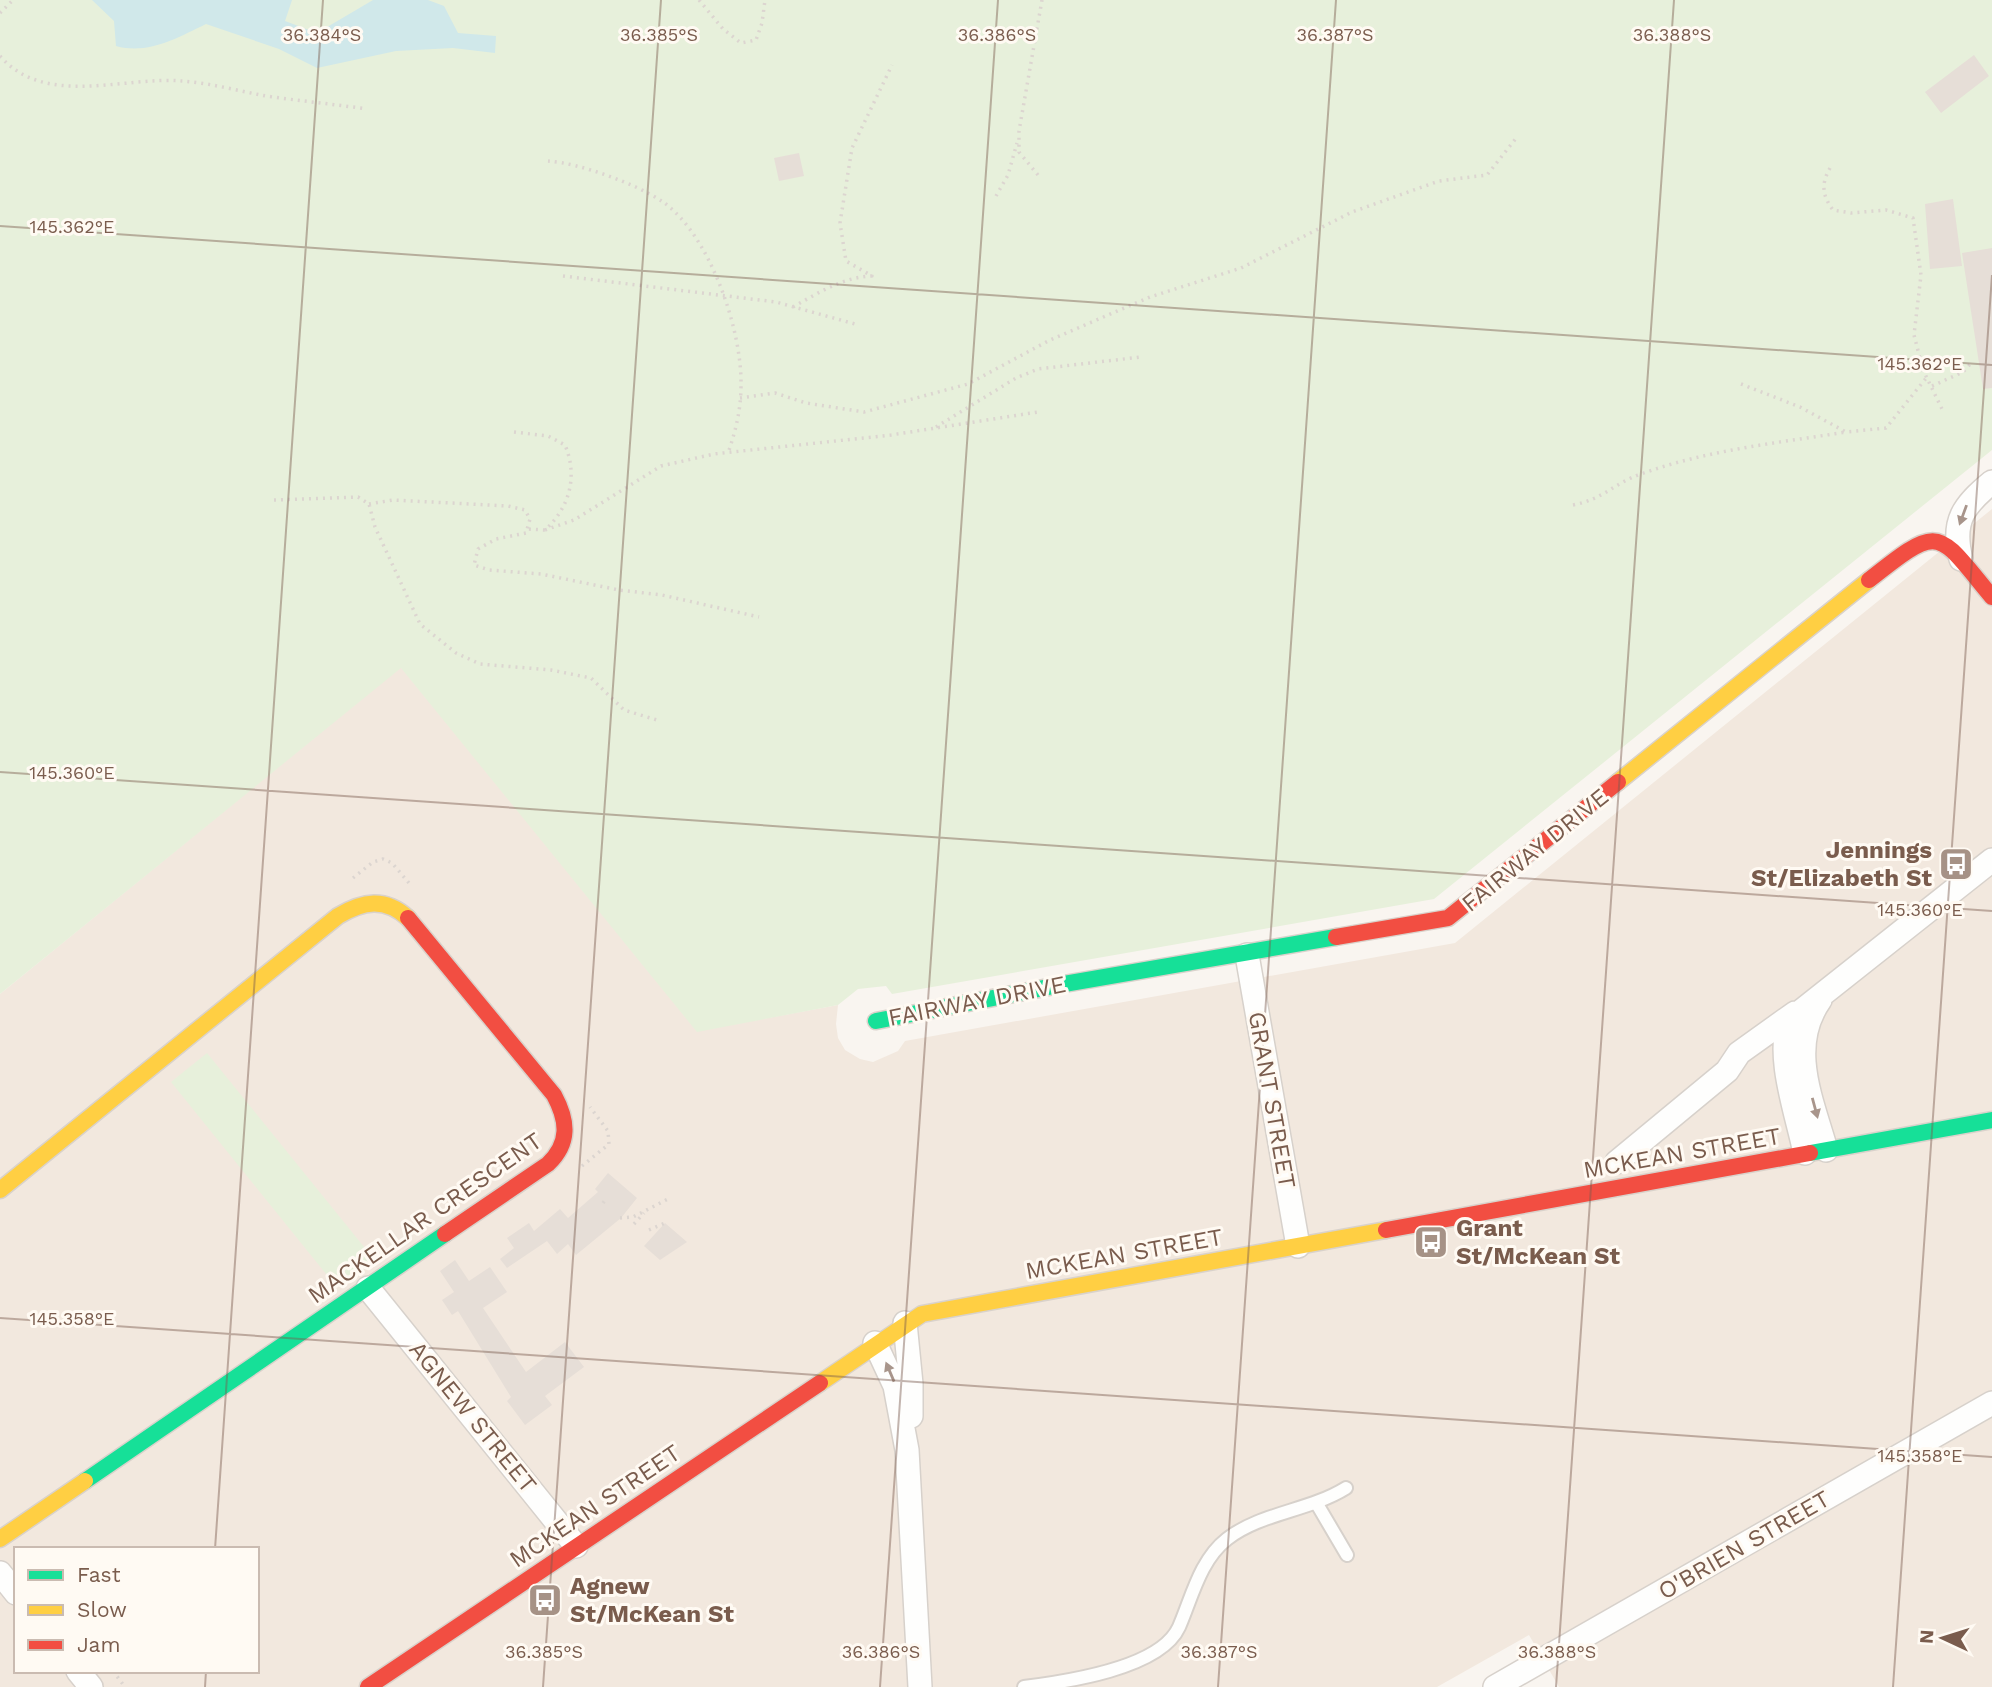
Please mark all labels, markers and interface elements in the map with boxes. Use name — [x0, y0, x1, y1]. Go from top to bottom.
text: 36.384°S — [283, 24, 361, 45]
text: 36.385°S — [620, 24, 698, 45]
text: 36.386°S — [958, 24, 1036, 45]
text: 36.387°S — [1296, 24, 1374, 45]
text: 36.388°S — [1633, 24, 1711, 45]
text: 145.362°E — [30, 216, 114, 237]
text: 145.362°E — [1878, 353, 1962, 374]
one-way arrow — [1957, 505, 1968, 526]
text: 145.360°E — [29, 762, 115, 783]
street label: FAIRWAY DRIVE — [1456, 782, 1614, 918]
place label: Jennings St/Elizabeth St — [1751, 836, 1933, 892]
bus stop icon: Jennings St/Elizabeth St — [1937, 845, 1975, 883]
text: 145.360°E — [1877, 899, 1963, 920]
street label: FAIRWAY DRIVE — [886, 970, 1068, 1032]
street label: GRANT STREET — [1243, 1009, 1301, 1191]
one-way arrow — [1810, 1098, 1820, 1119]
street label: MCKEAN STREET — [1581, 1122, 1783, 1184]
street label: MACKELLAR CRESCENT — [303, 1127, 547, 1309]
place label: Grant St/McKean St — [1456, 1214, 1620, 1270]
street label: MCKEAN STREET — [1023, 1223, 1225, 1285]
bus stop icon: Grant St/McKean St — [1412, 1223, 1450, 1261]
text: 145.358°E — [29, 1308, 115, 1329]
street label: AGNEW STREET — [403, 1336, 543, 1498]
one-way arrow — [884, 1361, 895, 1382]
street label: MCKEAN STREET — [504, 1439, 686, 1573]
text: 145.358°E — [1877, 1445, 1963, 1466]
street label: O'BRIEN STREET — [1653, 1484, 1835, 1606]
legend — [14, 1547, 259, 1673]
text: Fast — [77, 1562, 121, 1587]
place label: Agnew St/McKean St — [570, 1572, 734, 1628]
bus stop icon: Agnew St/McKean St — [526, 1581, 564, 1619]
text: Slow — [77, 1597, 127, 1622]
north arrow — [1908, 1603, 1978, 1673]
text: N — [1915, 1629, 1939, 1645]
text: Jam — [77, 1632, 120, 1657]
text: 36.385°S — [505, 1641, 583, 1662]
text: 36.386°S — [842, 1641, 920, 1662]
text: 36.387°S — [1180, 1641, 1258, 1662]
text: 36.388°S — [1518, 1641, 1596, 1662]

